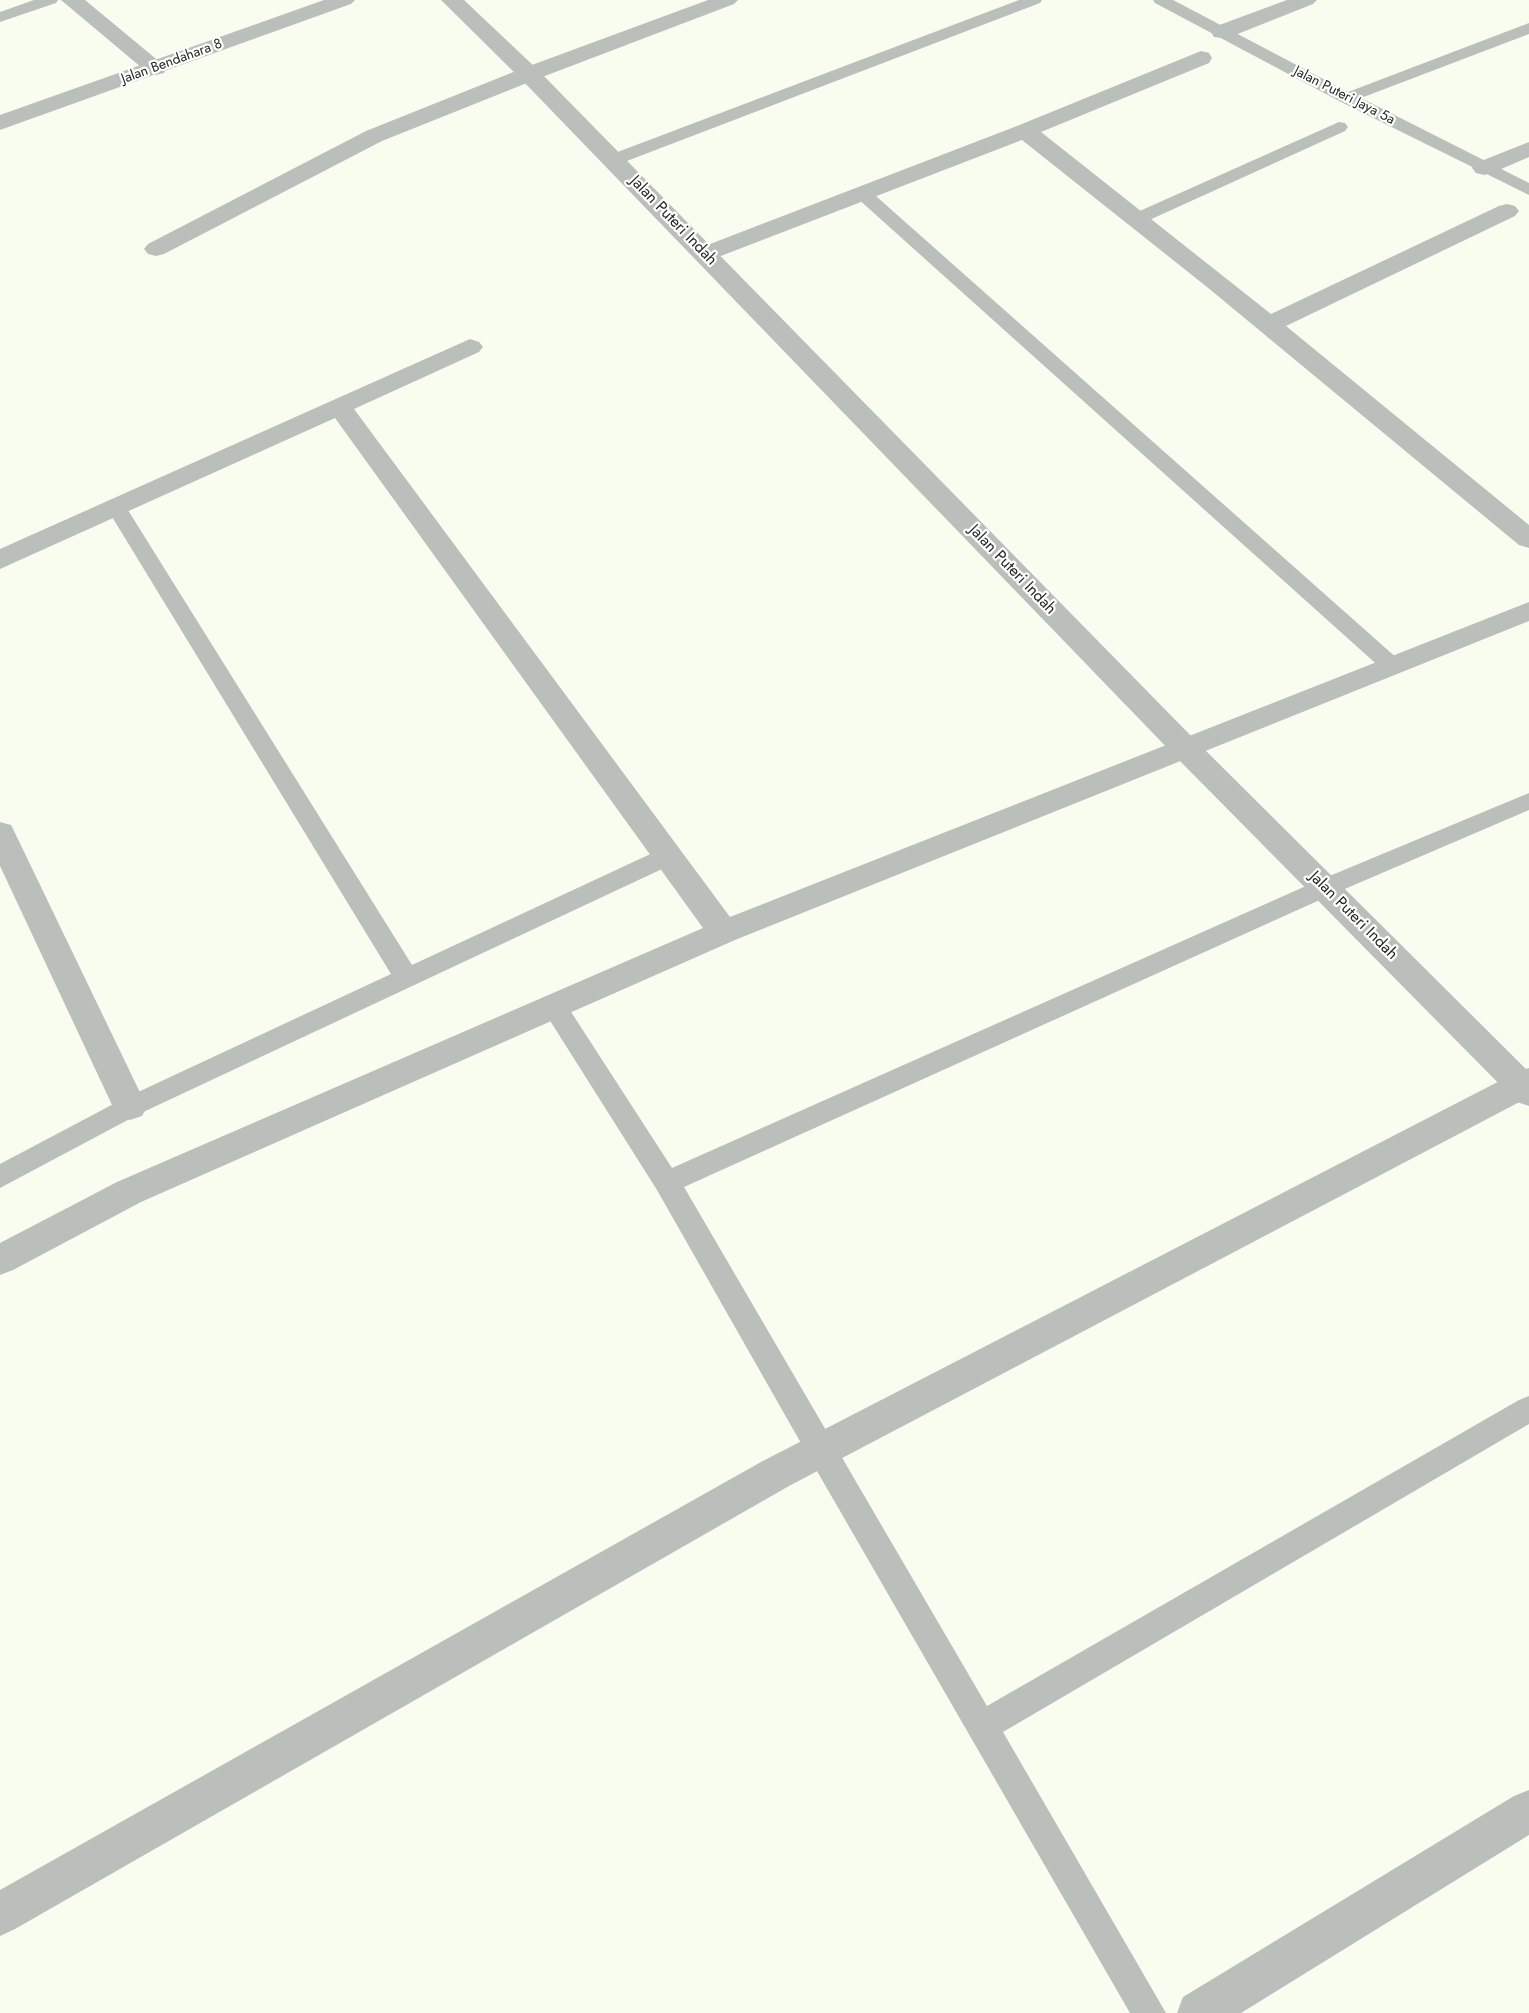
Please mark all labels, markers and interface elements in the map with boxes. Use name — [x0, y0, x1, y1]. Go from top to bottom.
street label: Jalan Bendahara 8 — [119, 36, 225, 88]
street label: Jalan Puteri Jaya 5a — [1291, 63, 1397, 129]
street label: Jalan Puteri Indah — [625, 172, 721, 270]
street label: Jalan Puteri Indah — [964, 521, 1060, 619]
street label: Jalan Puteri Indah — [1305, 868, 1401, 964]

